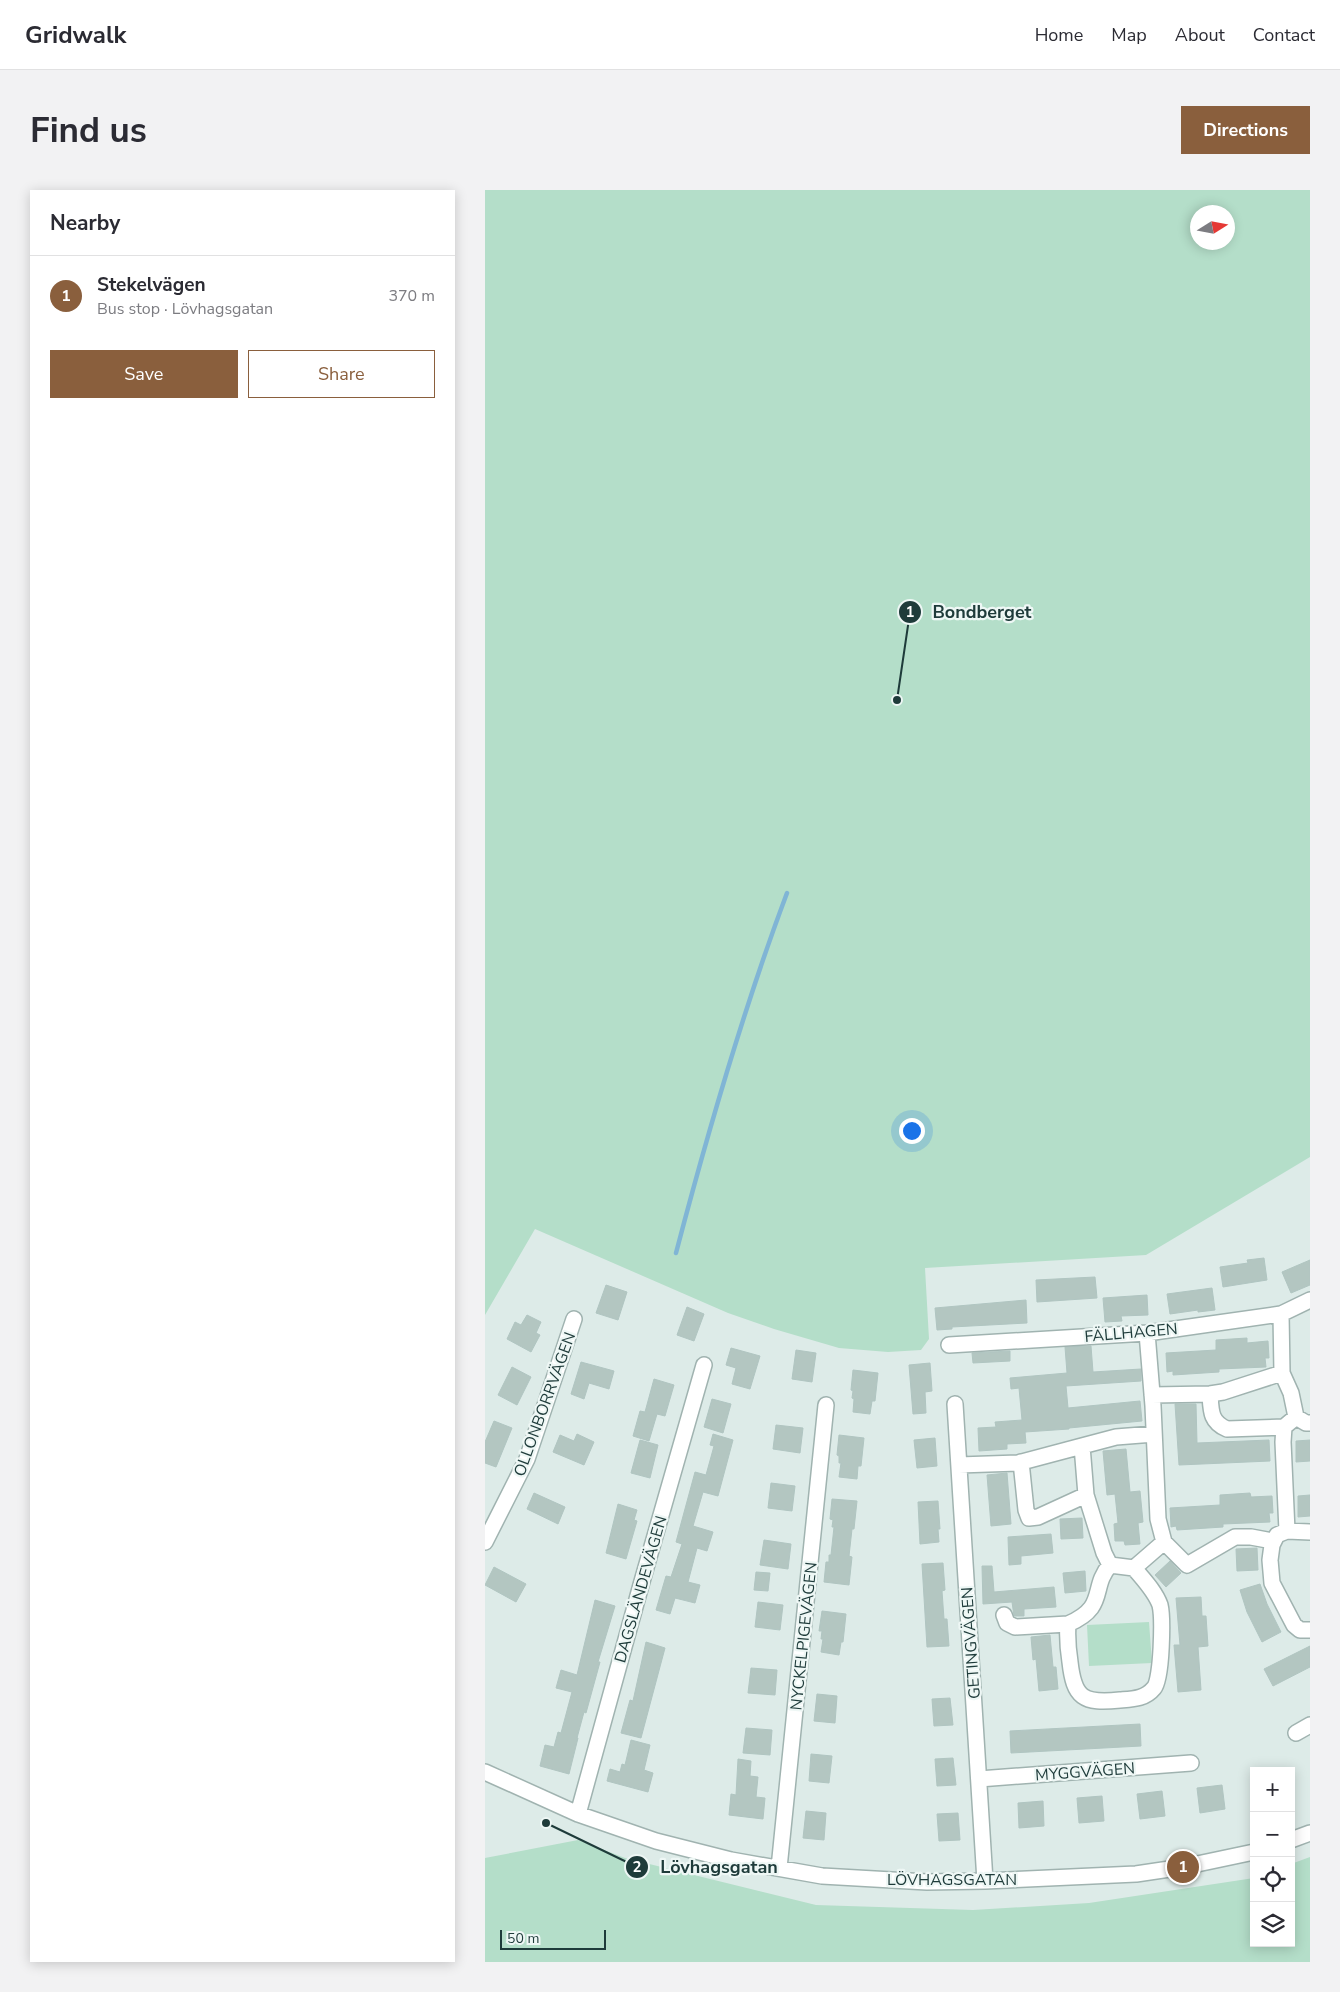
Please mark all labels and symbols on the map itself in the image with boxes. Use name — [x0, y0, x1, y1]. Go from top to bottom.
north arrow — [1190, 205, 1235, 250]
callout: Bondberget — [897, 595, 1041, 628]
text: Bondberget — [932, 600, 1032, 624]
text: 1 — [905, 602, 915, 622]
your location — [899, 1118, 925, 1144]
street label: FÄLLHAGEN — [1084, 1318, 1179, 1348]
street label: OLLONBORRVÄGEN — [509, 1329, 581, 1479]
street label: DAGSLÄNDEVÄGEN — [609, 1513, 672, 1665]
street label: NYCKELPIGEVÄGEN — [785, 1561, 823, 1711]
street label: GETINGVÄGEN — [956, 1586, 986, 1700]
street label: MYGGVÄGEN — [1034, 1758, 1136, 1786]
pin: 1 — [1167, 1848, 1199, 1886]
callout: Lövhagsgatan — [625, 1850, 788, 1883]
text: Lövhagsgatan — [660, 1855, 778, 1879]
text: 2 — [632, 1857, 642, 1877]
street label: LÖVHAGSGATAN — [887, 1869, 1017, 1891]
scale bar — [500, 1927, 606, 1950]

